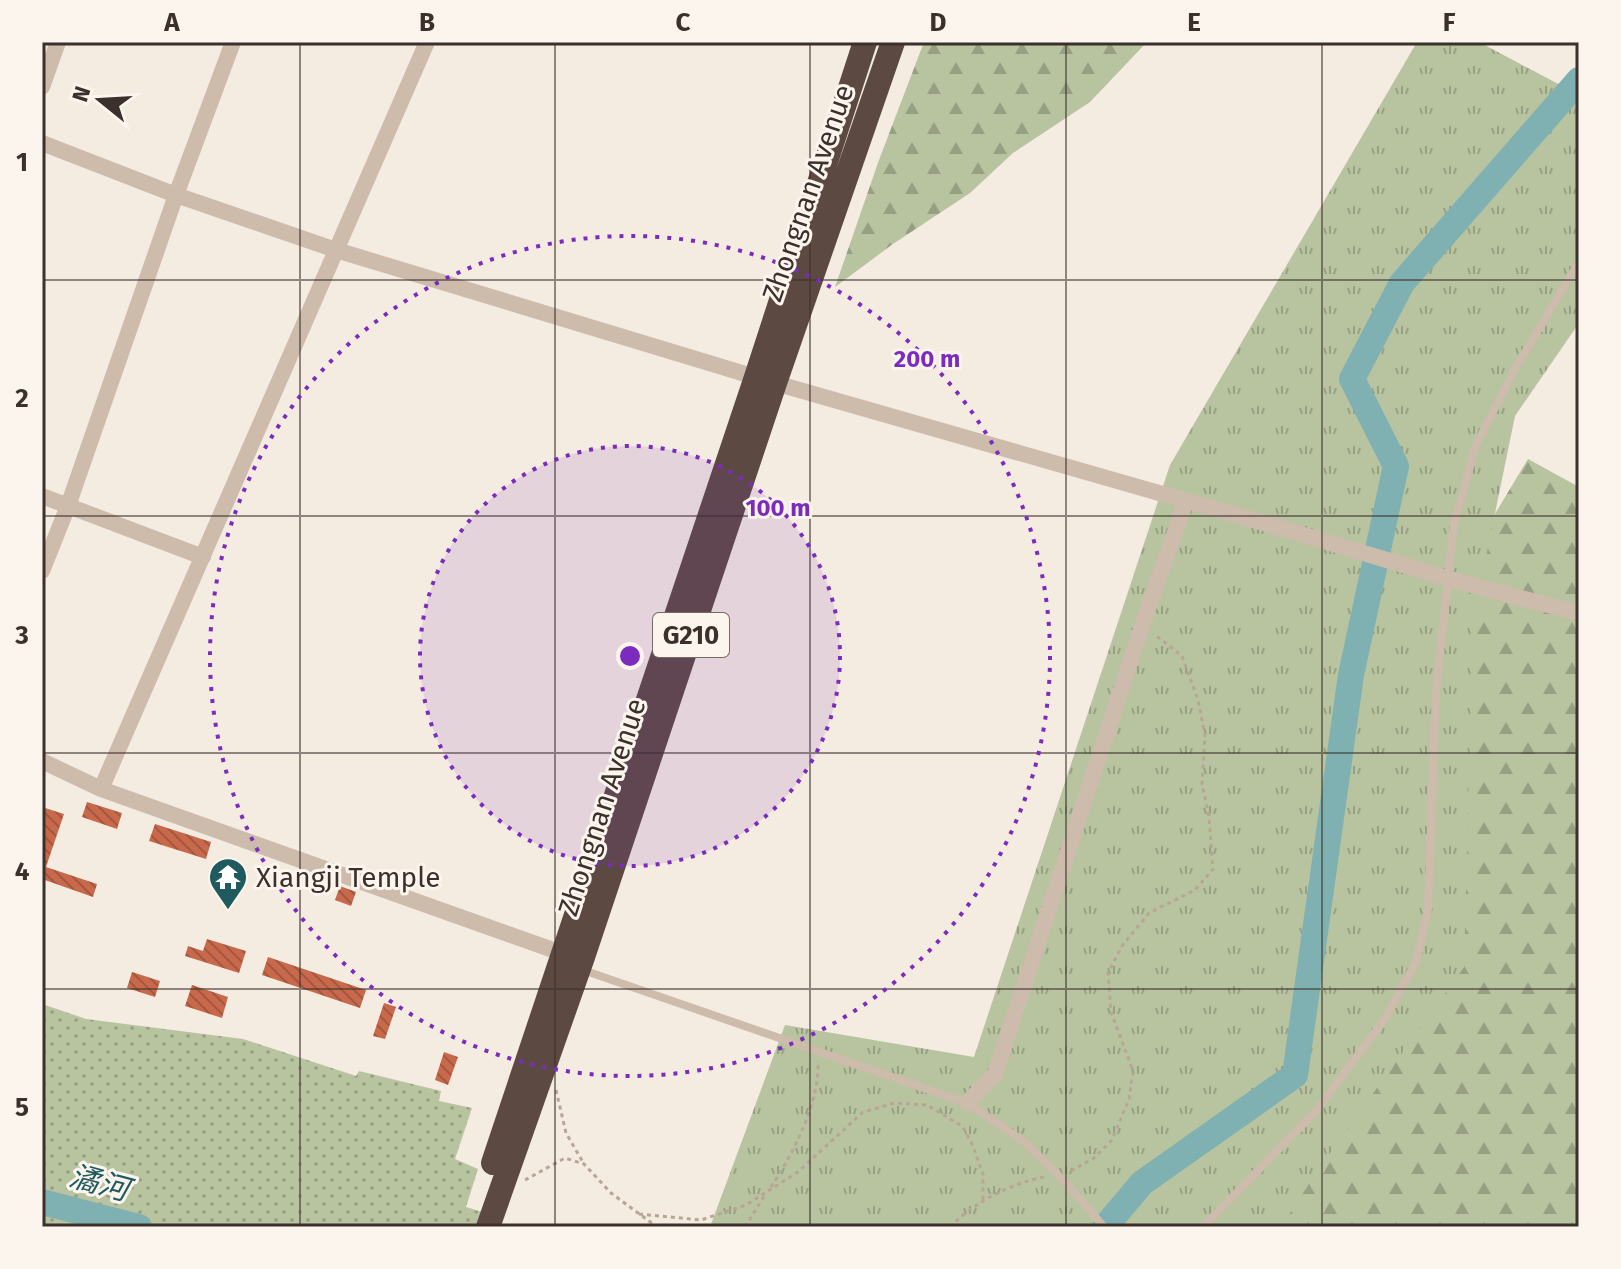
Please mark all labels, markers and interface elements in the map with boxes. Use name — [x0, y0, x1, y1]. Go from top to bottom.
text: A — [163, 7, 180, 38]
text: B — [419, 7, 435, 38]
text: C — [676, 7, 691, 38]
text: D — [930, 7, 947, 38]
text: E — [1187, 7, 1201, 38]
text: F — [1443, 7, 1456, 38]
north arrow — [60, 60, 140, 140]
street label: Zhongnan Avenue — [755, 80, 861, 306]
text: N — [66, 83, 97, 105]
text: 1 — [16, 147, 28, 178]
text: 200 m — [894, 345, 960, 373]
text: 2 — [15, 383, 29, 414]
text: 100 m — [745, 494, 811, 522]
road number: G210 — [653, 613, 729, 657]
text: 3 — [14, 620, 29, 651]
centre of rings — [616, 642, 644, 670]
street label: Zhongnan Avenue — [551, 694, 653, 920]
text: 4 — [15, 856, 30, 887]
temple icon: Xiangji Temple — [207, 856, 249, 911]
place label: Xiangji Temple — [256, 861, 441, 894]
text: 5 — [15, 1092, 29, 1123]
water label: 潏河 — [65, 1158, 137, 1209]

